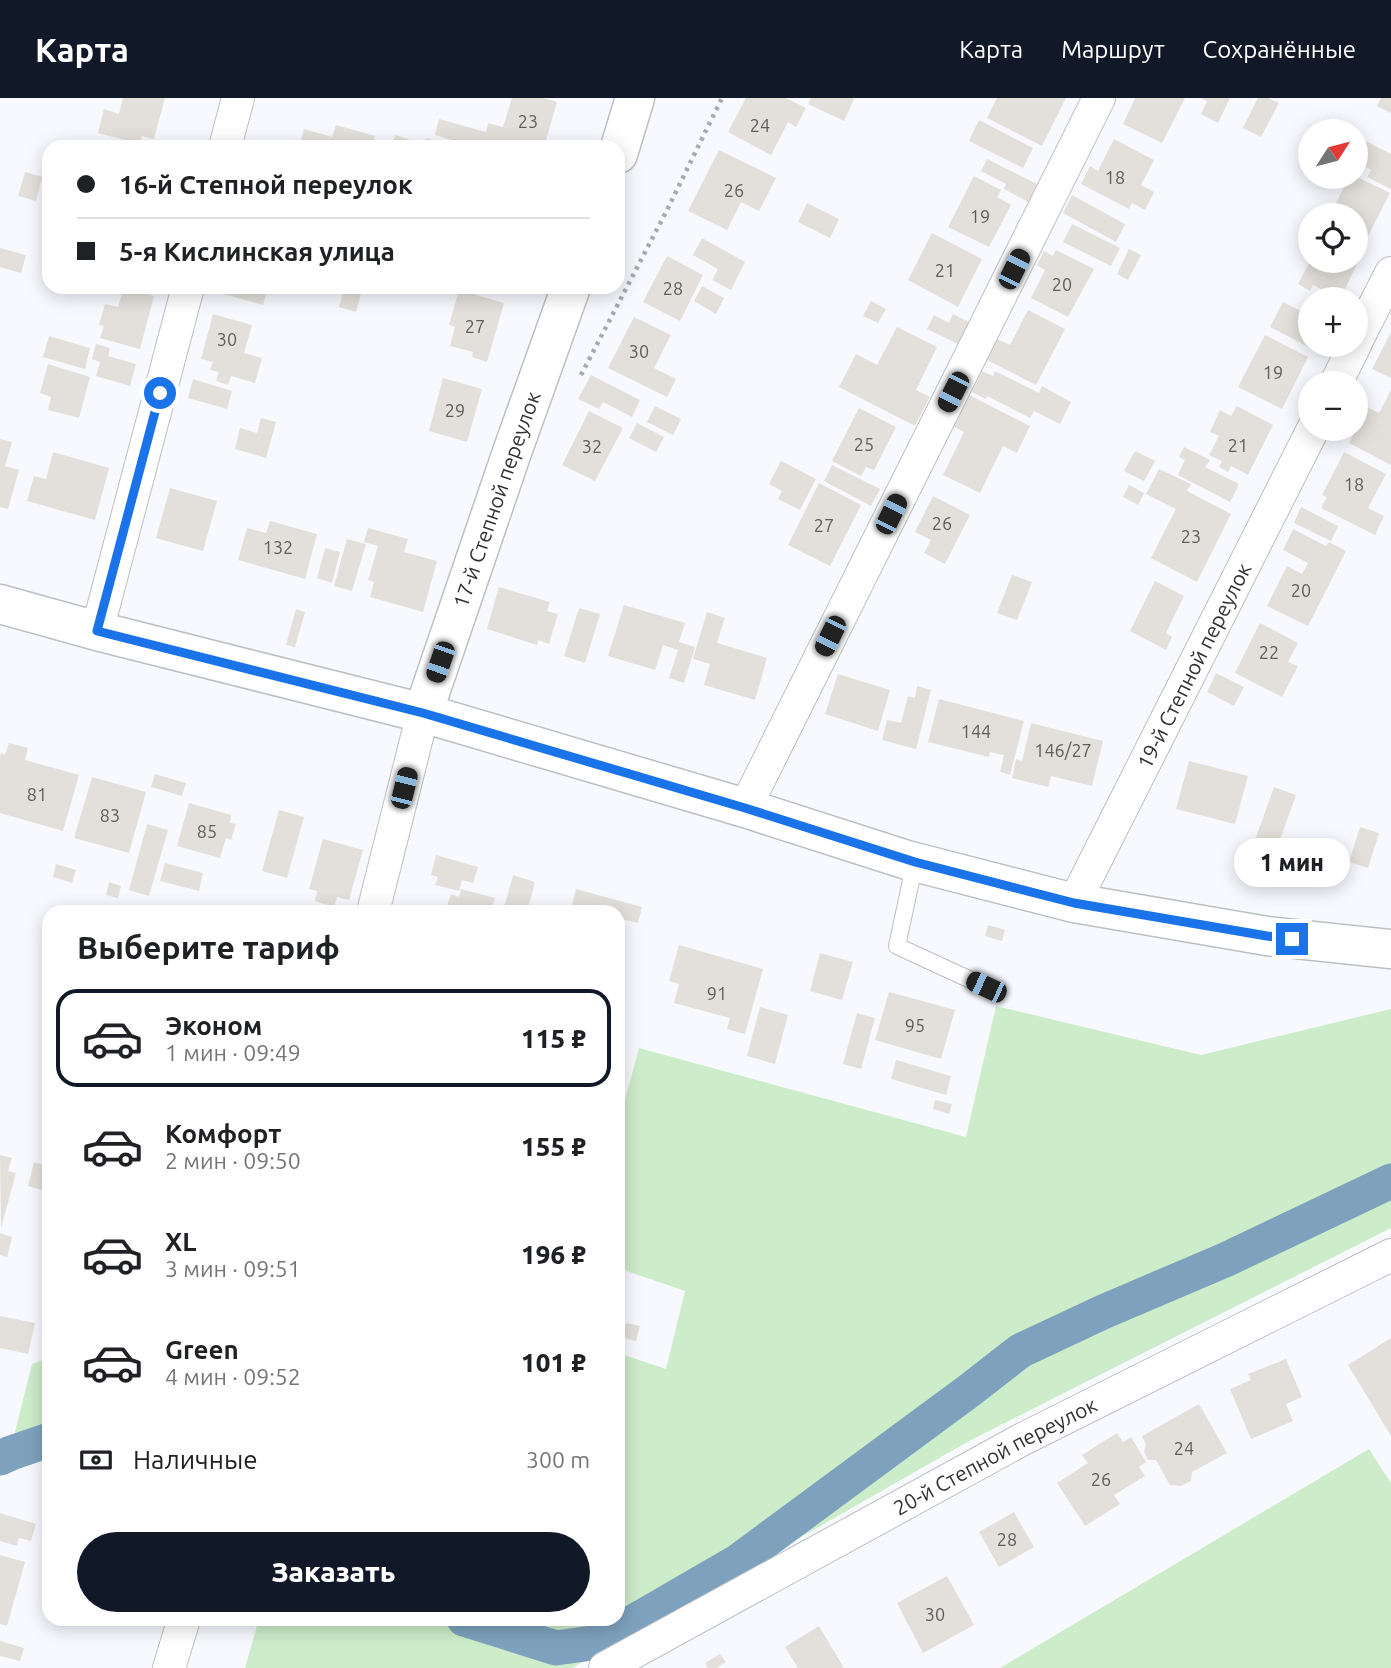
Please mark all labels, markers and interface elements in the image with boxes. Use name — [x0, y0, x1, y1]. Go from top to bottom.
text: Карта — [35, 31, 129, 68]
text: Карта — [959, 36, 1023, 63]
text: Маршрут — [1061, 36, 1165, 63]
text: Сохранённые — [1203, 36, 1356, 63]
house number: 23 — [518, 111, 538, 131]
house number: 24 — [750, 115, 770, 135]
north arrow — [1298, 119, 1368, 189]
map controls — [1298, 119, 1368, 441]
house number: 18 — [1105, 167, 1125, 187]
text: 16-й Степной переулок — [119, 170, 413, 199]
house number: 26 — [724, 180, 744, 200]
button: locate — [1298, 203, 1368, 273]
house number: 19 — [970, 206, 990, 226]
text: 5-я Кислинская улица — [119, 237, 395, 266]
car — [996, 246, 1033, 292]
house number: 21 — [935, 260, 955, 280]
house number: 20 — [1052, 274, 1072, 294]
house number: 28 — [663, 278, 683, 298]
button: + — [1298, 287, 1368, 357]
house number: 27 — [465, 316, 485, 336]
house number: 30 — [217, 329, 237, 349]
house number: 30 — [629, 341, 649, 361]
house number: 19 — [1263, 362, 1283, 382]
car — [935, 369, 972, 415]
button: − — [1298, 371, 1368, 441]
route start — [144, 377, 176, 409]
street label: 17-й Степной переулок — [448, 388, 545, 610]
house number: 29 — [445, 400, 465, 420]
house number: 25 — [854, 434, 874, 454]
house number: 21 — [1228, 435, 1248, 455]
house number: 32 — [582, 436, 602, 456]
house number: 18 — [1344, 474, 1364, 494]
car — [873, 491, 910, 537]
house number: 26 — [932, 513, 952, 533]
house number: 27 — [814, 515, 834, 535]
house number: 23 — [1181, 526, 1201, 546]
house number: 132 — [263, 537, 293, 557]
street label: 19-й Степной переулок — [1132, 559, 1256, 772]
house number: 20 — [1291, 580, 1311, 600]
car — [812, 613, 849, 659]
car — [424, 639, 457, 685]
house number: 22 — [1259, 642, 1279, 662]
house number: 144 — [961, 721, 991, 741]
house number: 146/27 — [1034, 740, 1092, 760]
car — [389, 765, 420, 811]
house number: 81 — [27, 784, 47, 804]
house number: 83 — [100, 805, 120, 825]
house number: 85 — [197, 821, 217, 841]
callout: 1 мин — [1234, 838, 1350, 886]
text: 1 мин — [1260, 850, 1324, 875]
route end — [1276, 923, 1308, 955]
text: Выберите тариф — [77, 929, 340, 965]
car — [963, 969, 1010, 1005]
house number: 91 — [707, 983, 727, 1003]
icon: car — [81, 1007, 144, 1070]
text: Эконом — [165, 1011, 262, 1040]
house number: 95 — [905, 1015, 925, 1035]
text: 115 ₽ — [521, 1024, 586, 1053]
text: 1 мин · 09:49 — [165, 1040, 301, 1065]
icon: car — [81, 1115, 144, 1178]
text: Комфорт — [165, 1119, 281, 1148]
text: 155 ₽ — [521, 1132, 586, 1161]
text: 2 мин · 09:50 — [165, 1148, 301, 1173]
icon: car — [81, 1223, 144, 1286]
text: XL — [165, 1227, 196, 1256]
text: 196 ₽ — [521, 1240, 586, 1269]
text: 3 мин · 09:51 — [165, 1256, 301, 1281]
icon: car — [81, 1331, 144, 1394]
text: Green — [165, 1335, 239, 1364]
text: 101 ₽ — [521, 1348, 586, 1377]
text: 4 мин · 09:52 — [165, 1364, 301, 1389]
street label: 20-й Степной переулок — [889, 1392, 1101, 1520]
house number: 24 — [1174, 1438, 1194, 1458]
icon: cash — [77, 1441, 115, 1479]
text: Наличные — [133, 1445, 258, 1474]
text: 300 m — [526, 1447, 590, 1472]
house number: 26 — [1091, 1469, 1111, 1489]
house number: 28 — [997, 1529, 1017, 1549]
button: Заказать — [77, 1532, 590, 1612]
house number: 30 — [925, 1604, 945, 1624]

